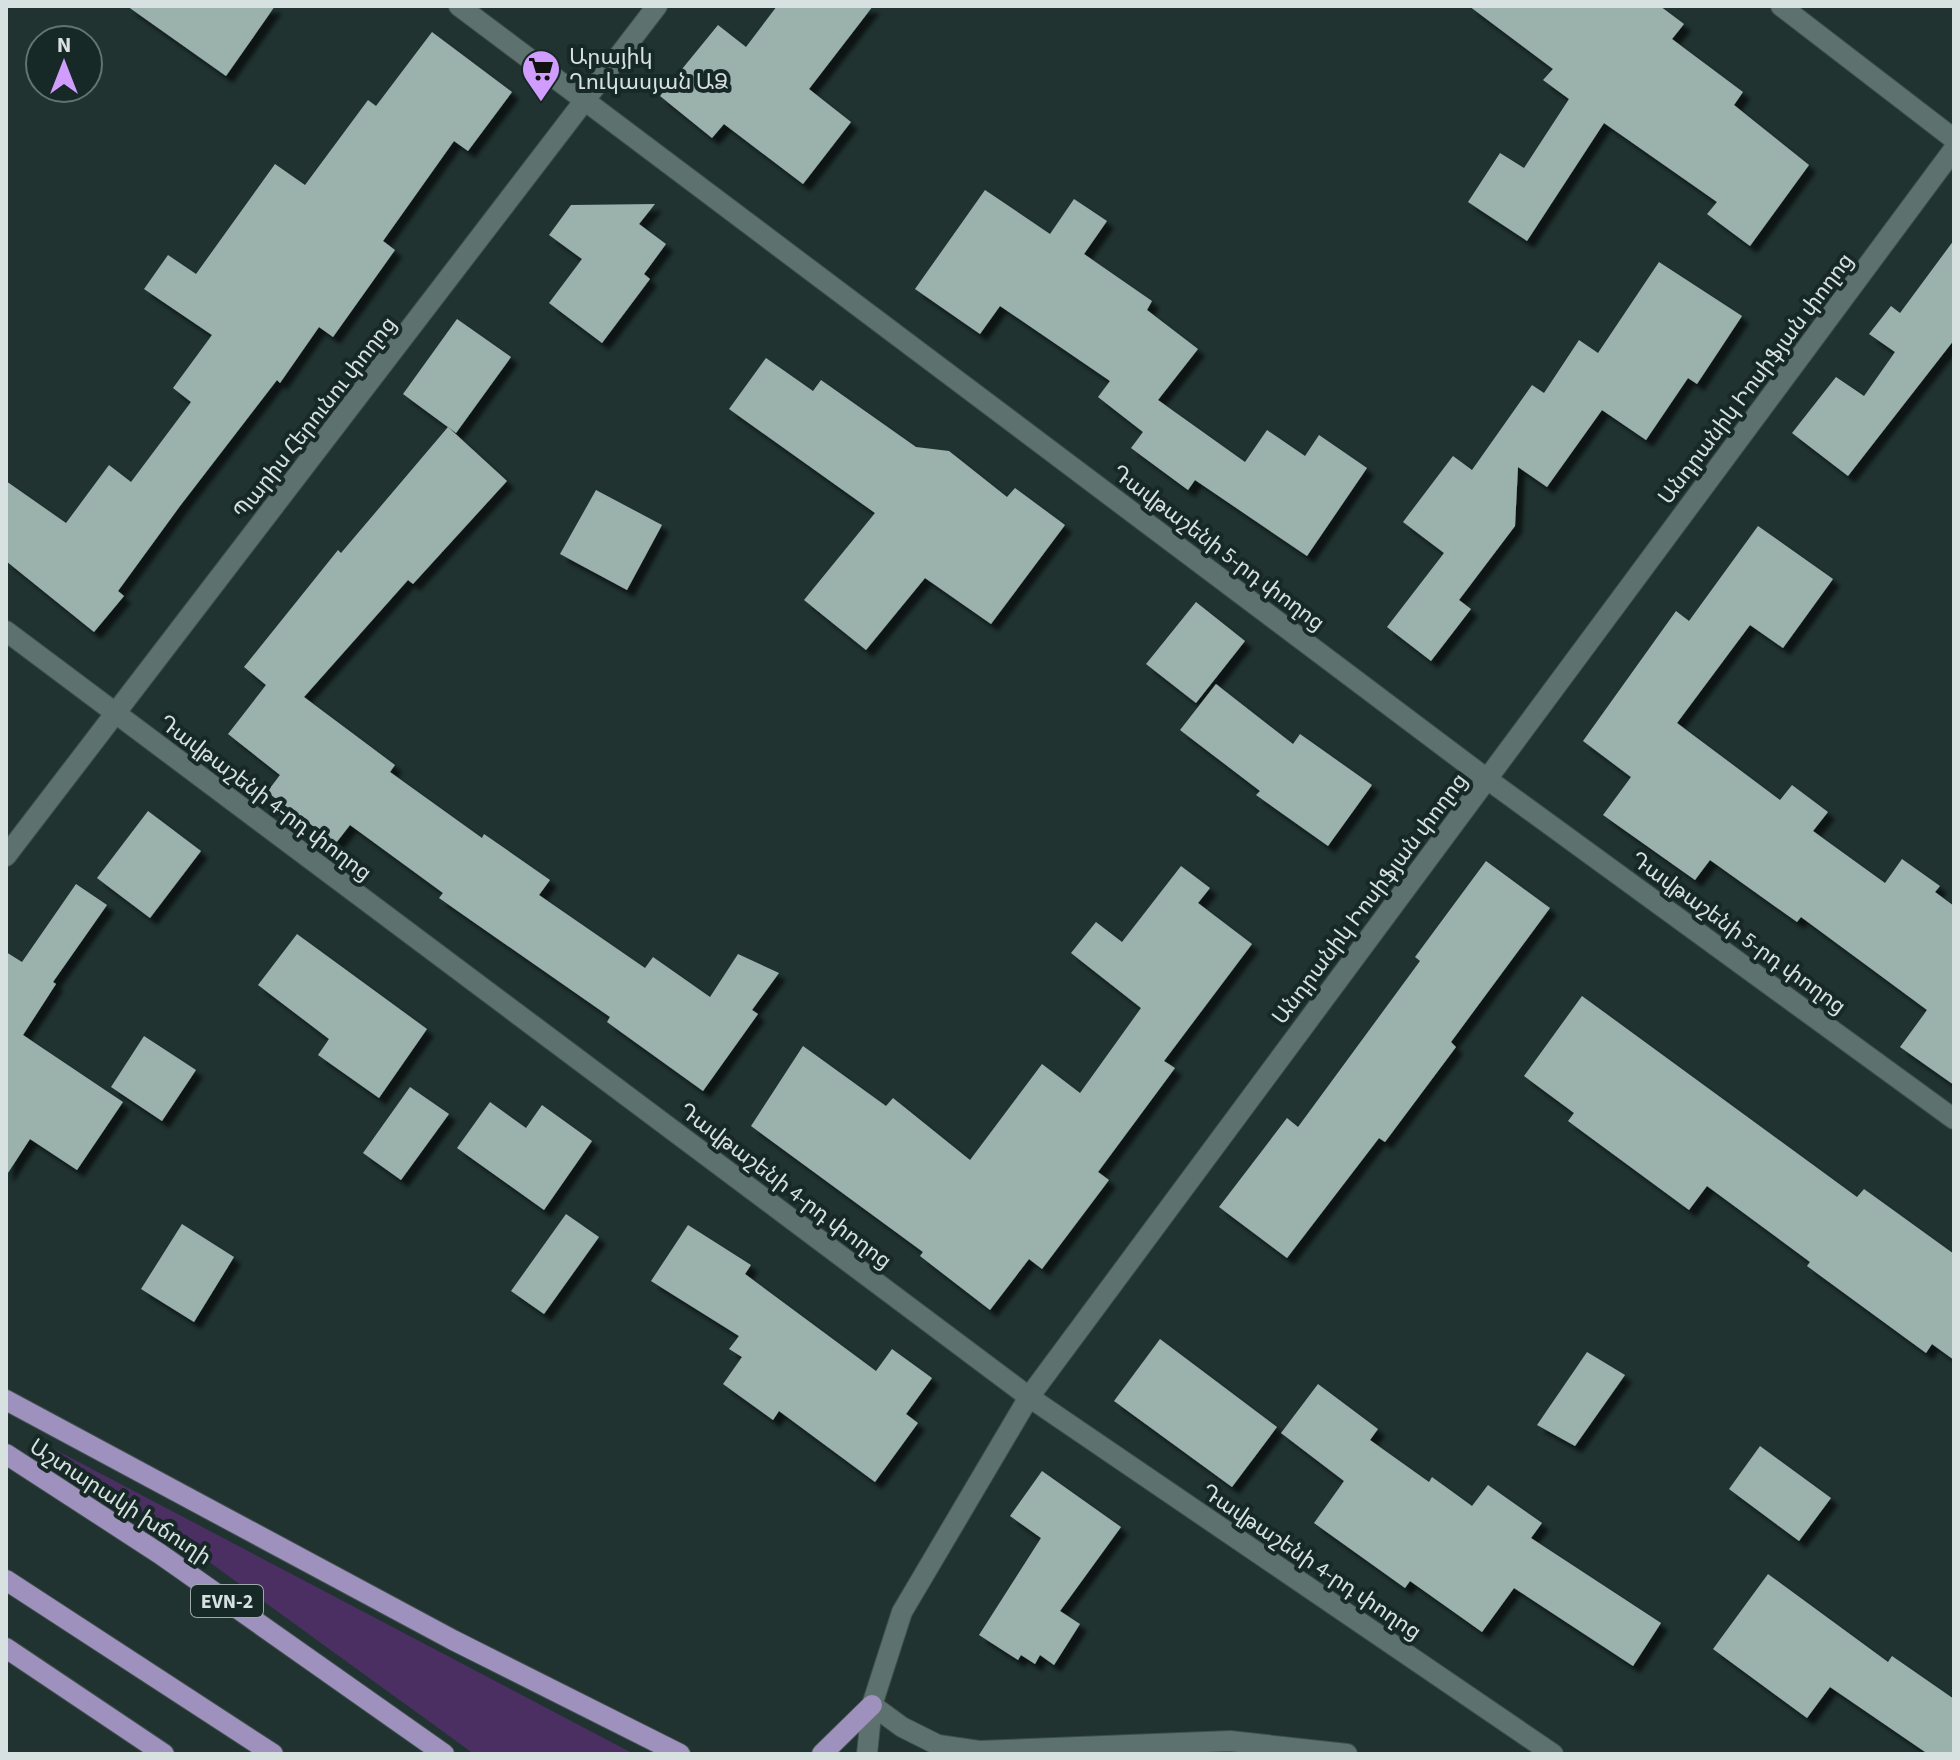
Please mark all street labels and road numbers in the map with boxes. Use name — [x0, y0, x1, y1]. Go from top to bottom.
street label: Անդրանիկ Իոսիֆյան փողոց — [1650, 246, 1861, 511]
street label: Պարիս Հերունու փողոց — [225, 310, 404, 526]
street label: Դավթաշենի 5-րդ փողոց — [1105, 457, 1332, 639]
street label: Դավթաշենի 4-րդ փողոց — [152, 707, 379, 889]
street label: Անդրանիկ Իոսիֆյան փողոց — [1264, 766, 1475, 1031]
street label: Դավթաշենի 5-րդ փողոց — [1624, 844, 1853, 1022]
street label: Դավթաշենի 4-րդ փողոց — [672, 1095, 899, 1277]
street label: Աշտարակի խճուղի — [23, 1431, 218, 1573]
street label: Դավթաշենի 4-րդ փողոց — [1195, 1476, 1428, 1648]
road number: EVN-2 — [191, 1585, 263, 1617]

